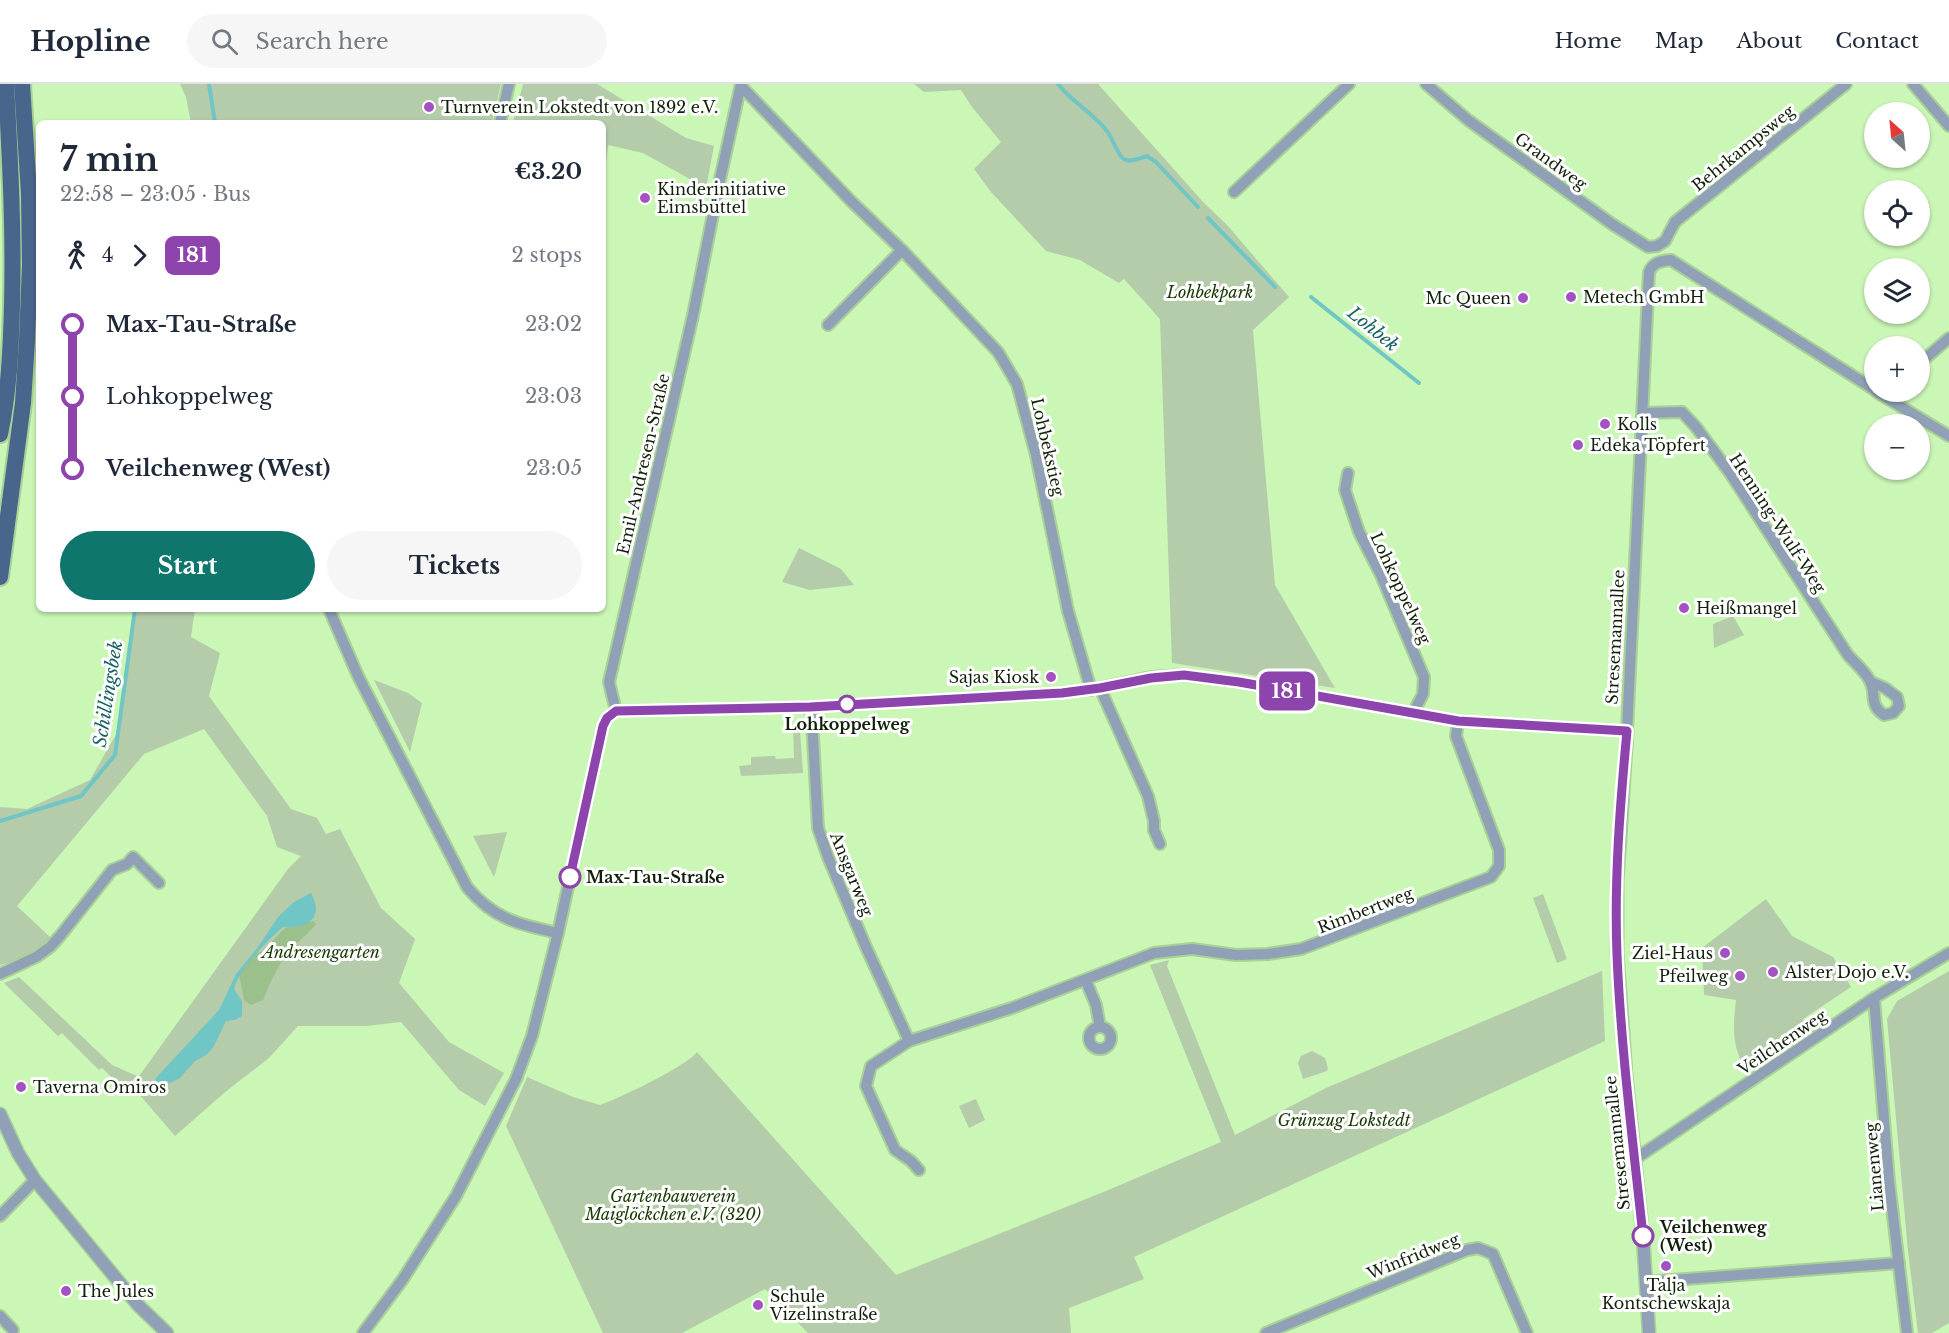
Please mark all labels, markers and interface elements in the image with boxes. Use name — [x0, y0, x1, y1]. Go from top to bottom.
search box — [187, 14, 607, 68]
text: Hopline — [30, 24, 151, 59]
icon: search — [208, 25, 241, 58]
text: Search here — [256, 28, 389, 55]
text: Home — [1555, 28, 1622, 54]
text: Map — [1655, 28, 1703, 54]
text: About — [1736, 28, 1802, 54]
text: Contact — [1835, 28, 1919, 54]
place label: Turnverein Lokstedt von 1892 e.V. — [441, 97, 718, 117]
marker: Turnverein Lokstedt von 1892 e.V. — [422, 100, 436, 114]
street label: Behrkampsweg — [1688, 100, 1799, 195]
north arrow — [1864, 102, 1930, 168]
map controls — [1864, 102, 1930, 480]
street label: Grandweg — [1511, 128, 1591, 194]
text: 7 min — [60, 139, 158, 180]
text: €3.20 — [515, 158, 582, 185]
place label: Kinderinitiative Eimsbüttel — [657, 179, 786, 217]
button: locate — [1864, 180, 1930, 246]
text: 22:58 – 23:05 · Bus — [60, 182, 251, 206]
marker: Kinderinitiative Eimsbüttel — [638, 191, 652, 205]
icon: walk — [60, 239, 93, 272]
icon: forward — [123, 239, 156, 272]
text: 181 — [177, 242, 208, 268]
text: 4 — [102, 243, 114, 267]
text: 2 stops — [512, 243, 582, 267]
button: layers — [1864, 258, 1930, 324]
park label: Lohbekpark — [1166, 282, 1253, 302]
place label: Metech GmbH — [1583, 287, 1705, 307]
place label: Mc Queen — [1426, 288, 1511, 308]
marker: Metech GmbH — [1564, 290, 1578, 304]
marker: Mc Queen — [1516, 291, 1530, 305]
water label: Lohbek — [1342, 301, 1403, 356]
text: Max-Tau-Straße — [106, 311, 297, 338]
text: 23:02 — [525, 312, 582, 336]
button: + — [1864, 336, 1930, 402]
street label: Emil-Andresen-Straße — [612, 372, 674, 556]
text: Lohkoppelweg — [106, 383, 272, 410]
text: 23:03 — [525, 384, 582, 408]
street label: Lohbekstieg — [1027, 396, 1069, 498]
place label: Kolls — [1617, 414, 1657, 434]
button: − — [1864, 414, 1930, 480]
marker: Kolls — [1598, 417, 1612, 431]
place label: Edeka Töpfert — [1590, 435, 1706, 455]
marker: Edeka Töpfert — [1571, 438, 1585, 452]
street label: Henning-Wulf-Weg — [1726, 450, 1831, 597]
text: Veilchenweg (West) — [106, 455, 330, 482]
text: 23:05 — [526, 456, 582, 480]
street label: Lohkoppelweg — [1366, 529, 1436, 647]
button: Start — [60, 531, 315, 600]
button: Tickets — [327, 531, 582, 600]
street label: Stresemannallee — [1601, 569, 1629, 705]
place label: Heißmangel — [1696, 598, 1797, 618]
marker: Heißmangel — [1677, 601, 1691, 615]
water label: Schillingsbek — [89, 639, 127, 749]
place label: Sajas Kiosk — [949, 667, 1039, 687]
marker: Sajas Kiosk — [1044, 670, 1058, 684]
line badge: 181 — [1252, 672, 1322, 710]
text: 181 — [1271, 678, 1303, 704]
marker: Lohkoppelweg — [838, 695, 856, 713]
place label: Lohkoppelweg — [784, 714, 911, 734]
street label: Ansgarweg — [826, 828, 878, 919]
marker: Max-Tau-Straße — [559, 866, 581, 888]
place label: Max-Tau-Straße — [586, 867, 725, 887]
street label: Rimbertweg — [1314, 882, 1416, 937]
park label: Andresengarten — [260, 942, 380, 962]
place label: Ziel-Haus — [1632, 943, 1713, 963]
marker: Ziel-Haus — [1718, 946, 1732, 960]
place label: Alster Dojo e.V. — [1784, 962, 1909, 982]
marker: Alster Dojo e.V. — [1766, 965, 1780, 979]
place label: Pfeilweg — [1659, 966, 1728, 986]
marker: Pfeilweg — [1733, 969, 1747, 983]
street label: Veilchenweg — [1733, 1005, 1830, 1080]
street label: Stresemannallee — [1600, 1075, 1634, 1211]
place label: Taverna Omiros — [33, 1077, 166, 1097]
marker: Taverna Omiros — [14, 1080, 28, 1094]
park label: Grünzug Lokstedt — [1277, 1110, 1411, 1130]
street label: Lianenweg — [1860, 1121, 1888, 1212]
park label: Gartenbauverein Maiglöckchen e.V. (320) — [584, 1186, 761, 1224]
place label: Veilchenweg (West) — [1659, 1217, 1768, 1255]
marker: Veilchenweg (West) — [1632, 1225, 1654, 1247]
street label: Winfridweg — [1363, 1228, 1462, 1284]
marker: Talja Kontschewskaja — [1659, 1259, 1673, 1273]
place label: Talja Kontschewskaja — [1602, 1275, 1730, 1313]
place label: The Jules — [78, 1281, 154, 1301]
marker: The Jules — [59, 1284, 73, 1298]
place label: Schule Vizelinstraße — [769, 1286, 878, 1324]
marker: Schule Vizelinstraße — [751, 1298, 765, 1312]

